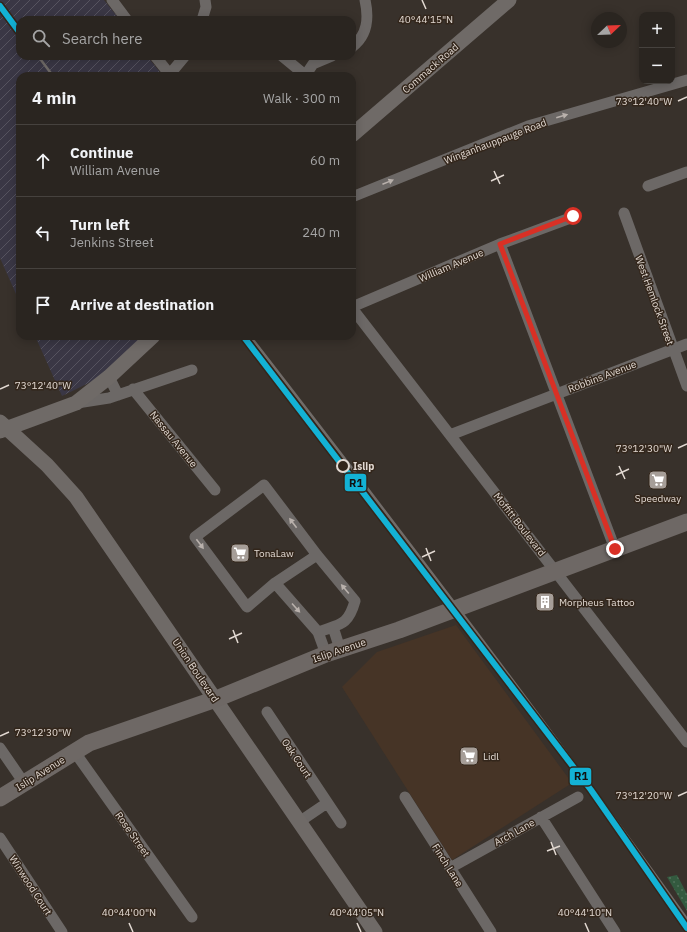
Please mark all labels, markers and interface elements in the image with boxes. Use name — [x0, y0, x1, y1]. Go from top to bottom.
north arrow — [591, 12, 627, 48]
map controls — [639, 12, 675, 84]
button: + — [639, 12, 675, 48]
text: 40°44'15"N — [399, 13, 453, 26]
search box — [16, 16, 356, 60]
icon: search — [30, 27, 52, 49]
text: Search here — [62, 29, 142, 48]
street label: Commack Road — [400, 40, 461, 96]
button: − — [639, 48, 675, 84]
text: 4 min — [32, 87, 76, 109]
text: Walk · 300 m — [263, 90, 340, 107]
text: 73°12'40"W — [616, 95, 672, 108]
one-way arrow — [556, 113, 568, 119]
street label: Winganhauppauge Road — [442, 116, 548, 167]
text: Continue — [70, 143, 134, 162]
icon: ahead — [32, 150, 54, 172]
text: 60 m — [310, 152, 340, 169]
text: William Avenue — [70, 162, 160, 179]
one-way arrow — [383, 179, 395, 185]
route start — [564, 207, 582, 225]
text: Turn left — [70, 215, 130, 234]
icon: left — [32, 222, 54, 244]
text: 240 m — [302, 224, 340, 241]
text: Jenkins Street — [70, 234, 154, 251]
street label: William Avenue — [417, 246, 486, 285]
street label: West Hemlock Street — [632, 253, 677, 347]
icon: arrive — [32, 294, 54, 316]
text: Arrive at destination — [70, 295, 214, 314]
street label: Robbins Avenue — [566, 357, 639, 395]
text: 73°12'40"W — [15, 379, 71, 392]
street label: Nassau Avenue — [147, 408, 201, 471]
text: 73°12'30"W — [616, 442, 672, 455]
marker: Islip — [336, 459, 350, 473]
place label: Islip — [353, 460, 374, 473]
supermarket icon: Speedway — [647, 469, 669, 491]
line badge: R1 — [344, 473, 367, 492]
text: R1 — [349, 476, 363, 490]
street label: Moffitt Boulevard — [491, 490, 549, 559]
place label: Speedway — [635, 492, 681, 505]
one-way arrow — [289, 518, 297, 529]
one-way arrow — [196, 538, 204, 549]
route end — [606, 540, 624, 558]
supermarket icon: TonaLaw — [229, 542, 251, 564]
place label: TonaLaw — [254, 547, 294, 560]
one-way arrow — [340, 583, 349, 594]
building icon: Morpheus Tattoo — [534, 591, 556, 613]
place label: Morpheus Tattoo — [559, 596, 635, 609]
one-way arrow — [292, 603, 301, 613]
street label: Islip Avenue — [311, 635, 368, 666]
street label: Union Boulevard — [169, 636, 222, 705]
text: 73°12'30"W — [15, 726, 71, 739]
street label: Oak Court — [279, 736, 315, 781]
supermarket icon: Lidl — [458, 745, 480, 767]
place label: Lidl — [483, 750, 499, 763]
street label: Islip Avenue — [13, 753, 68, 794]
line badge: R1 — [569, 767, 592, 786]
text: R1 — [574, 769, 588, 783]
text: 73°12'20"W — [616, 789, 672, 802]
street label: Rose Street — [112, 809, 153, 860]
street label: Arch Lane — [492, 816, 537, 849]
street label: Finch Lane — [429, 841, 466, 890]
street label: Winwood Court — [6, 853, 55, 918]
text: 40°44'00"N — [102, 906, 156, 919]
text: 40°44'05"N — [330, 906, 384, 919]
text: 40°44'10"N — [558, 906, 612, 919]

